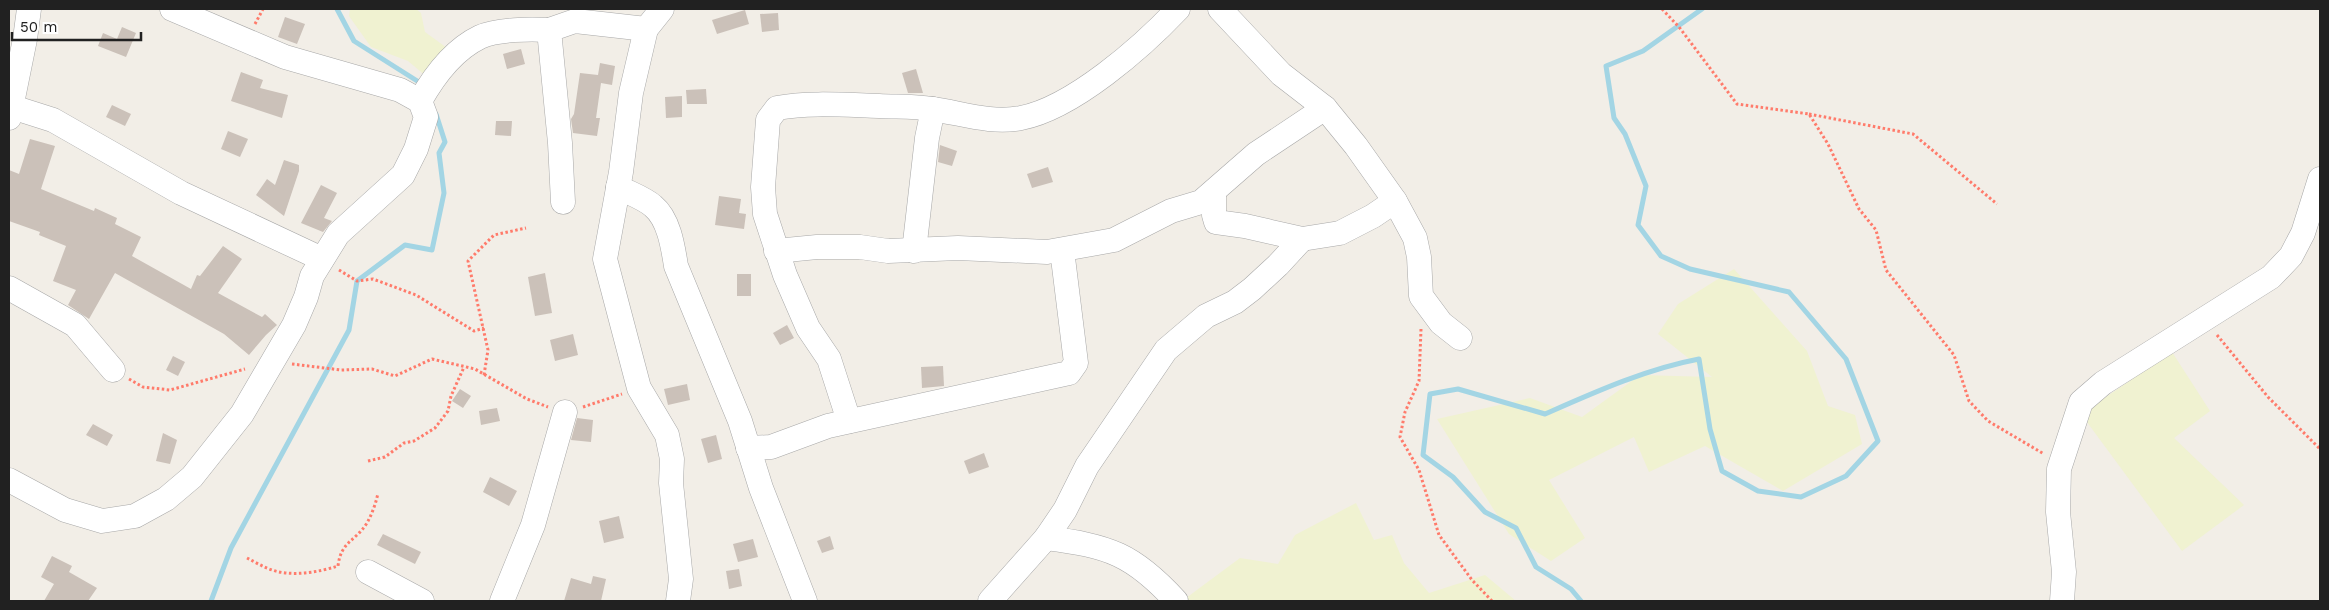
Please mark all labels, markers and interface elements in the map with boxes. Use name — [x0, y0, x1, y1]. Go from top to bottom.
scale bar — [12, 10, 141, 42]
text: 50 m — [20, 18, 57, 36]

